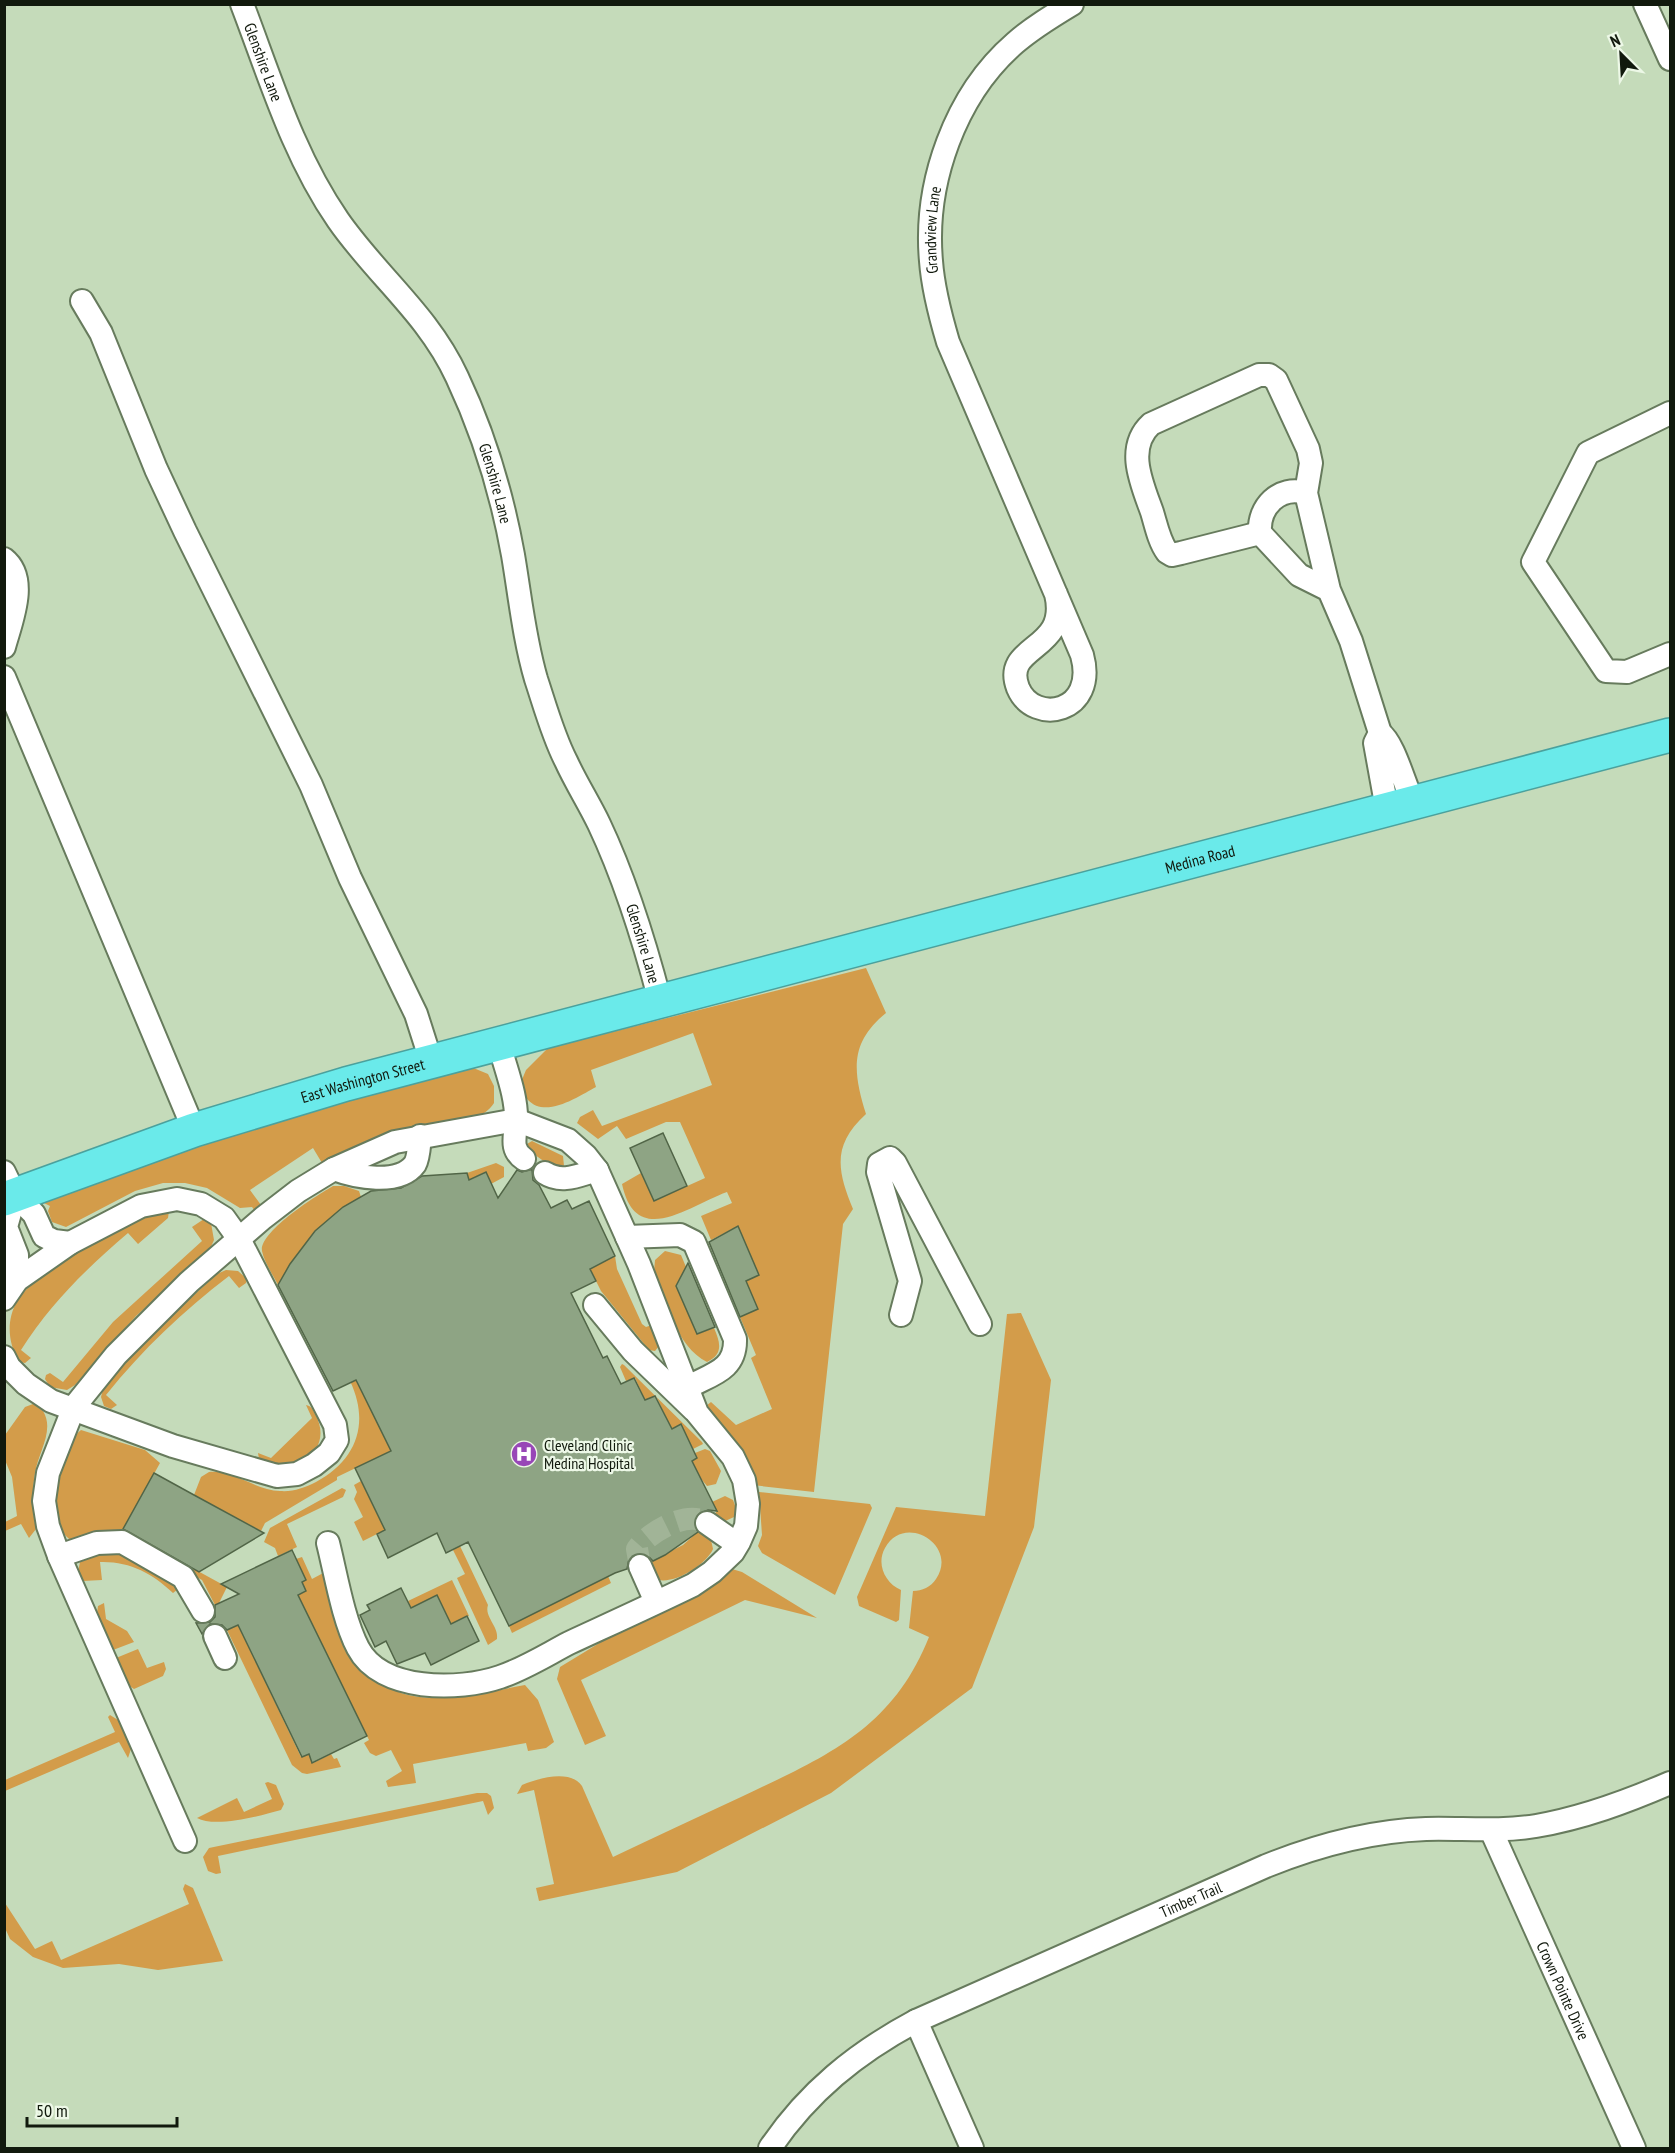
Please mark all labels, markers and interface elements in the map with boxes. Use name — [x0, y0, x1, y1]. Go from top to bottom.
street label: Glenshire Lane — [240, 20, 287, 104]
north arrow — [1591, 24, 1651, 84]
text: N — [1607, 29, 1623, 51]
street label: Grandview Lane — [920, 184, 945, 275]
street label: Glenshire Lane — [475, 441, 516, 525]
street label: Medina Road — [1163, 840, 1237, 878]
street label: Glenshire Lane — [622, 901, 665, 985]
street label: East Washington Street — [298, 1054, 427, 1107]
place label: Cleveland Clinic Medina Hospital — [544, 1435, 634, 1473]
hospital icon: Cleveland Clinic Medina Hospital — [509, 1439, 539, 1469]
street label: Timber Trail — [1157, 1877, 1225, 1922]
street label: Crown Pointe Drive — [1532, 1938, 1594, 2043]
scale bar — [27, 2090, 177, 2128]
text: 50 m — [36, 2099, 68, 2122]

